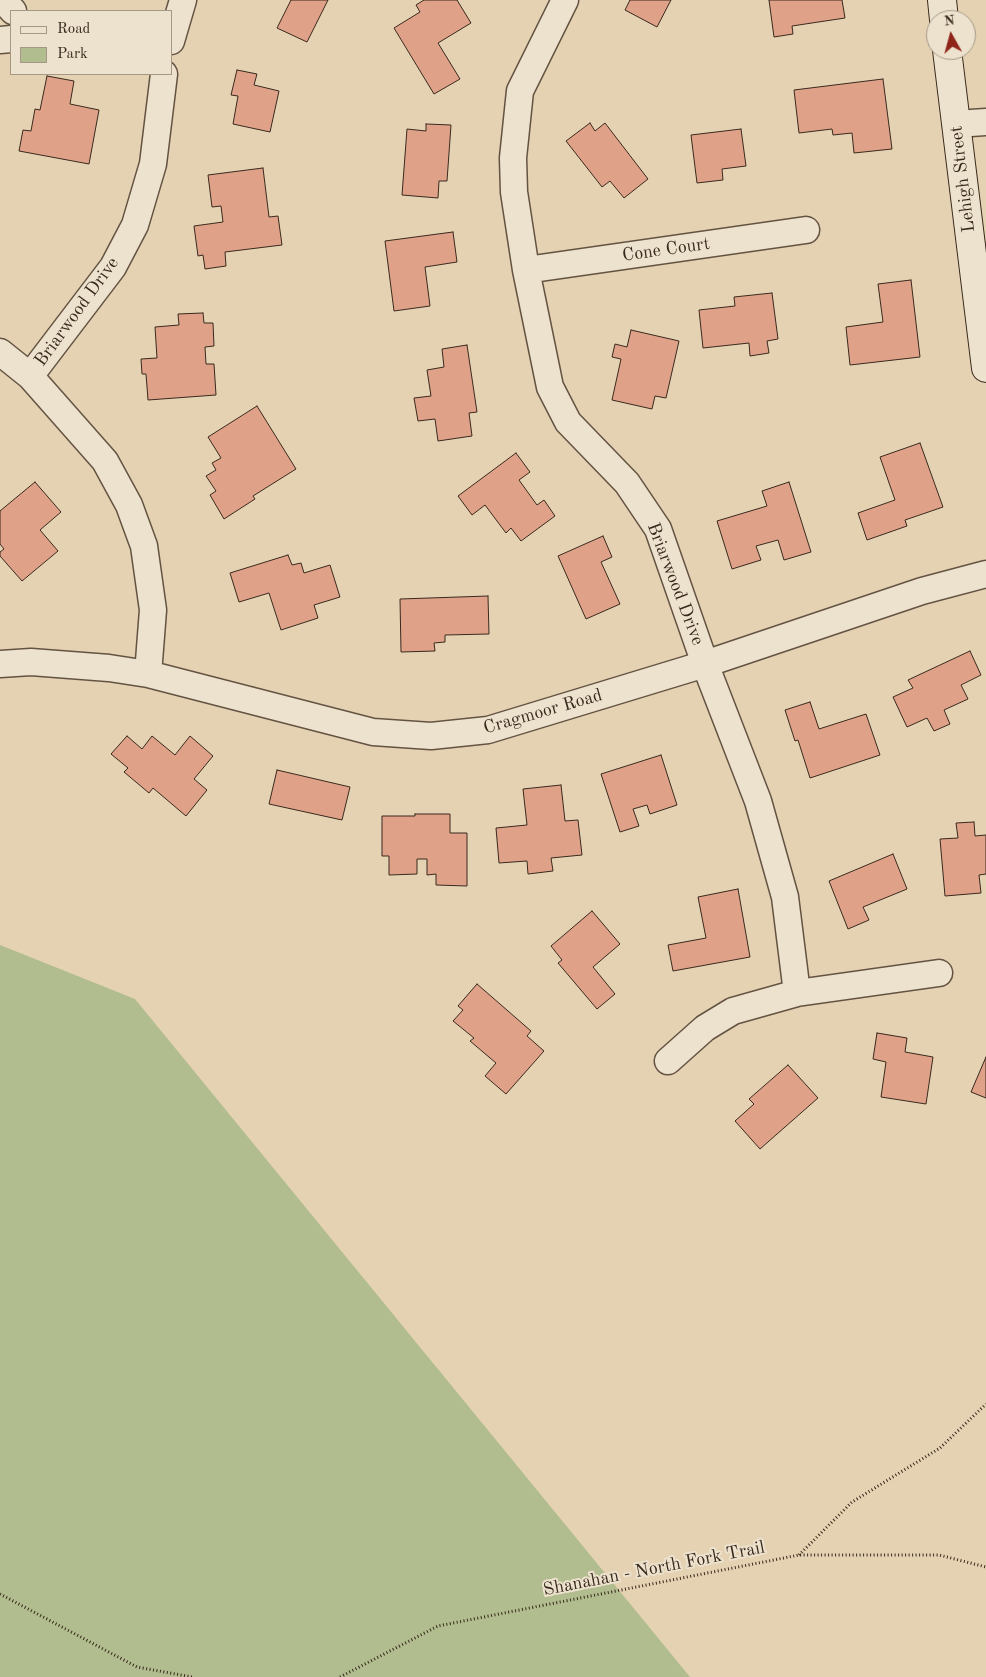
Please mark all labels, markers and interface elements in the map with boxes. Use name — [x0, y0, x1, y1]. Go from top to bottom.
legend — [10, 10, 172, 75]
north arrow — [926, 10, 976, 60]
text: N — [943, 14, 955, 29]
text: Road — [57, 22, 90, 37]
text: Park — [57, 47, 88, 62]
street label: Lehigh Street — [946, 124, 980, 234]
street label: Cone Court — [621, 233, 711, 267]
street label: Briarwood Drive — [30, 253, 124, 371]
street label: Briarwood Drive — [642, 520, 708, 648]
street label: Cragmoor Road — [481, 685, 605, 739]
street label: Shanahan - North Fork Trail — [541, 1537, 767, 1601]

